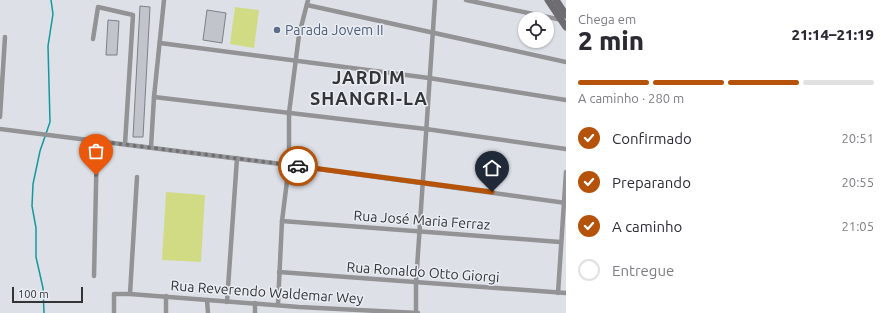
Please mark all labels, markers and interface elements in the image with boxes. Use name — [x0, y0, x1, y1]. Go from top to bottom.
map controls — [518, 12, 554, 48]
button: locate — [518, 12, 554, 48]
text: Chega em — [578, 12, 636, 26]
place label: Parada Jovem II — [285, 22, 384, 38]
marker: Parada Jovem II — [272, 25, 282, 35]
text: 2 min — [578, 26, 644, 55]
text: 21:14–21:19 — [791, 26, 874, 43]
district label: JARDIM SHANGRI-LA — [310, 67, 428, 108]
text: A caminho · 280 m — [578, 91, 684, 105]
icon: check — [578, 127, 600, 149]
text: Confirmado — [612, 130, 692, 147]
text: 20:51 — [841, 131, 874, 145]
pin — [79, 134, 113, 175]
icon: bag — [85, 140, 107, 162]
courier — [278, 146, 318, 186]
pin — [475, 151, 509, 192]
icon: car — [287, 155, 309, 177]
icon: home — [481, 157, 503, 179]
icon: check — [578, 171, 600, 193]
text: Preparando — [612, 174, 691, 191]
text: 20:55 — [841, 175, 874, 189]
street label: Rua José Maria Ferraz — [353, 207, 491, 233]
icon: check — [578, 215, 600, 237]
text: A caminho — [612, 218, 682, 235]
text: 21:05 — [841, 219, 874, 233]
street label: Rua Ronaldo Otto Giorgi — [346, 259, 500, 285]
text: Entregue — [612, 262, 674, 279]
street label: Rua Reverendo Waldemar Wey — [170, 277, 364, 307]
scale bar — [12, 285, 83, 304]
text: 100 m — [18, 288, 49, 300]

